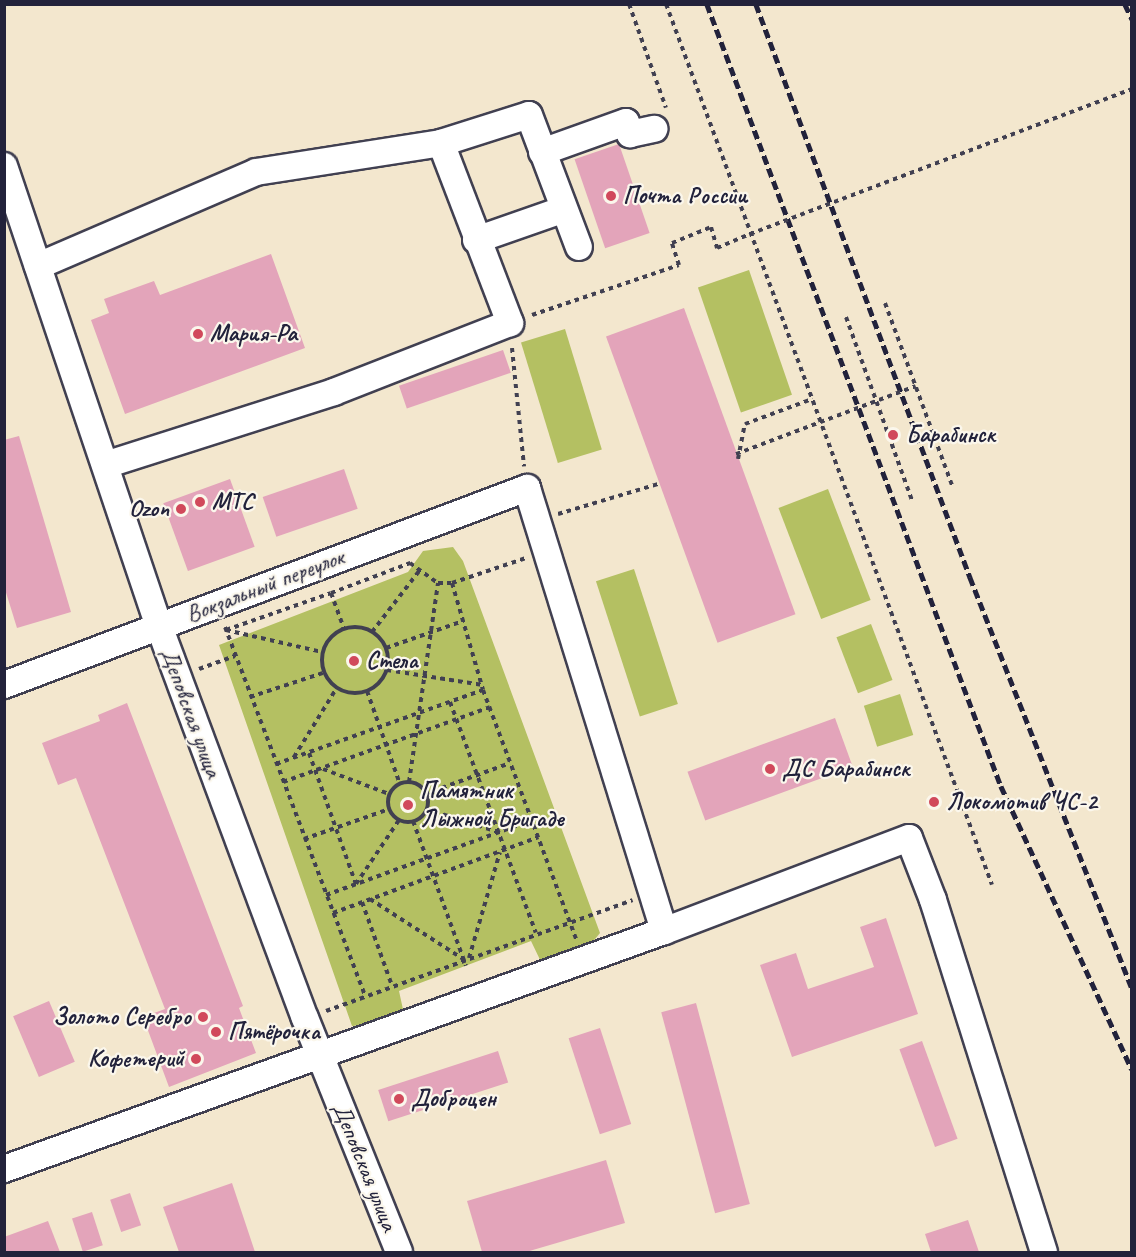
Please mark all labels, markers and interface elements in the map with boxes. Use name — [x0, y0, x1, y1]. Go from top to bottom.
place label: Почта России — [623, 182, 745, 210]
marker: Почта России — [604, 189, 618, 203]
place label: Мария-Ра — [210, 320, 297, 348]
marker: Мария-Ра — [191, 327, 205, 341]
place label: Барабинск — [906, 421, 995, 449]
marker: Барабинск — [884, 426, 902, 444]
place label: МТС — [212, 488, 253, 516]
place label: Ozon — [129, 495, 169, 523]
marker: МТС — [193, 495, 207, 509]
marker: Ozon — [174, 502, 188, 516]
street label: Вокзальный переулок — [182, 543, 348, 629]
street label: Деповская улица — [154, 643, 228, 783]
place label: Стела — [366, 647, 418, 675]
marker: Стела — [347, 654, 361, 668]
place label: ДС Барабинск — [782, 755, 908, 783]
marker: ДС Барабинск — [763, 762, 777, 776]
place label: Памятник Лыжной Бригаде — [420, 777, 564, 833]
place label: Локомотив ЧС-2 — [946, 788, 1097, 816]
marker: Локомотив ЧС-2 — [927, 795, 941, 809]
marker: Памятник Лыжной Бригаде — [401, 798, 415, 812]
place label: Золото Серебро — [55, 1003, 191, 1031]
marker: Золото Серебро — [196, 1010, 210, 1024]
place label: Пятёрочка — [228, 1018, 320, 1046]
marker: Пятёрочка — [209, 1025, 223, 1039]
place label: Кофетерий — [88, 1045, 184, 1073]
marker: Кофетерий — [189, 1052, 203, 1066]
place label: Доброцен — [411, 1085, 496, 1113]
marker: Доброцен — [392, 1092, 406, 1106]
street label: Деповская улица — [326, 1098, 404, 1236]

